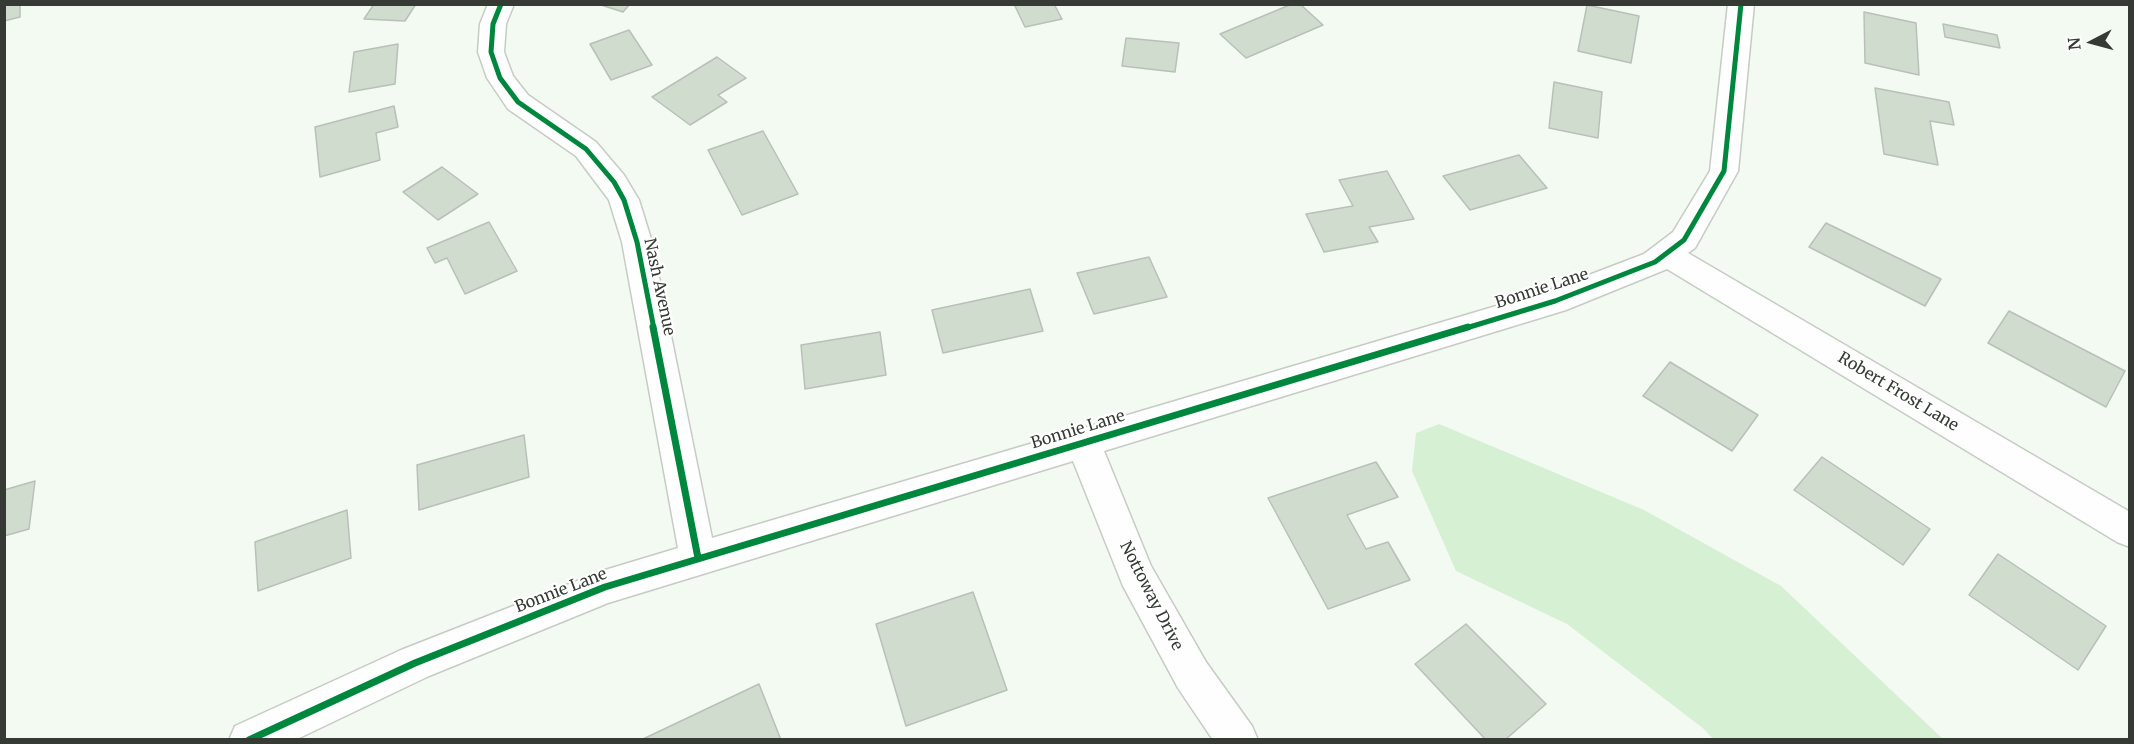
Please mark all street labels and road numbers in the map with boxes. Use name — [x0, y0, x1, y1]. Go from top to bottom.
street label: Nash Avenue — [639, 237, 679, 337]
street label: Bonnie Lane — [1493, 265, 1591, 313]
street label: Robert Frost Lane — [1834, 348, 1962, 436]
street label: Bonnie Lane — [1029, 407, 1127, 453]
street label: Nottoway Drive — [1115, 538, 1187, 654]
street label: Bonnie Lane — [512, 565, 610, 617]

